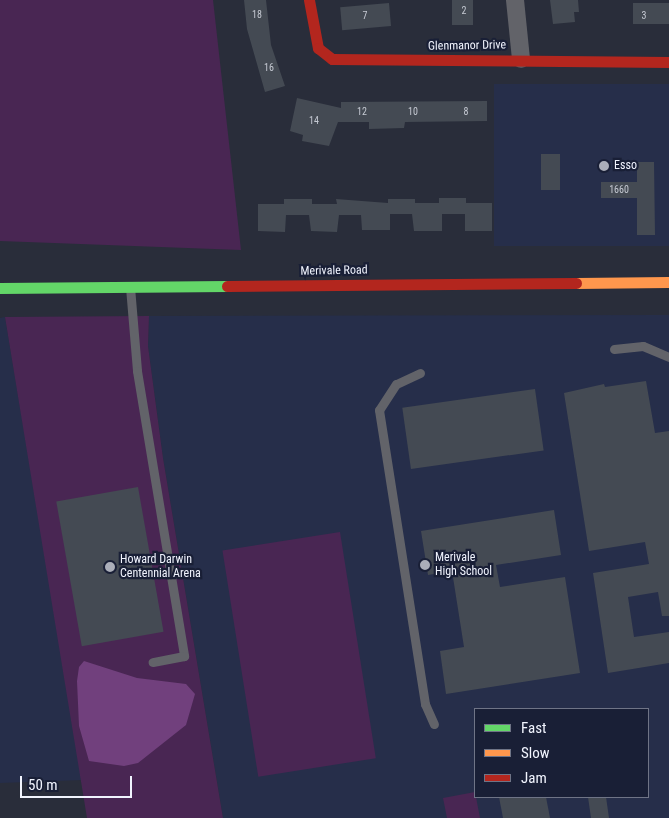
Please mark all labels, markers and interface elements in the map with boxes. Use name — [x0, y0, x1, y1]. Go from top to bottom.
house number: 2 — [462, 5, 466, 17]
house number: 18 — [252, 9, 262, 21]
house number: 7 — [363, 10, 367, 22]
house number: 3 — [642, 10, 646, 22]
street label: Glenmanor Drive — [428, 38, 506, 54]
house number: 16 — [264, 62, 274, 74]
house number: 12 — [357, 106, 367, 118]
house number: 10 — [408, 106, 418, 118]
house number: 8 — [464, 106, 468, 118]
house number: 14 — [309, 115, 319, 127]
place label: Esso — [614, 159, 637, 173]
marker: Esso — [598, 160, 610, 172]
house number: 1660 — [609, 184, 629, 196]
street label: Merivale Road — [300, 263, 368, 279]
place label: Merivale High School — [435, 551, 492, 579]
place label: Howard Darwin Centennial Arena — [120, 553, 201, 581]
marker: Merivale High School — [419, 559, 431, 571]
marker: Howard Darwin Centennial Arena — [104, 561, 116, 573]
legend — [474, 708, 649, 798]
text: Fast — [521, 719, 546, 737]
text: Slow — [521, 744, 550, 762]
scale bar — [22, 766, 135, 798]
text: Jam — [521, 769, 547, 787]
text: 50 m — [28, 776, 58, 794]

